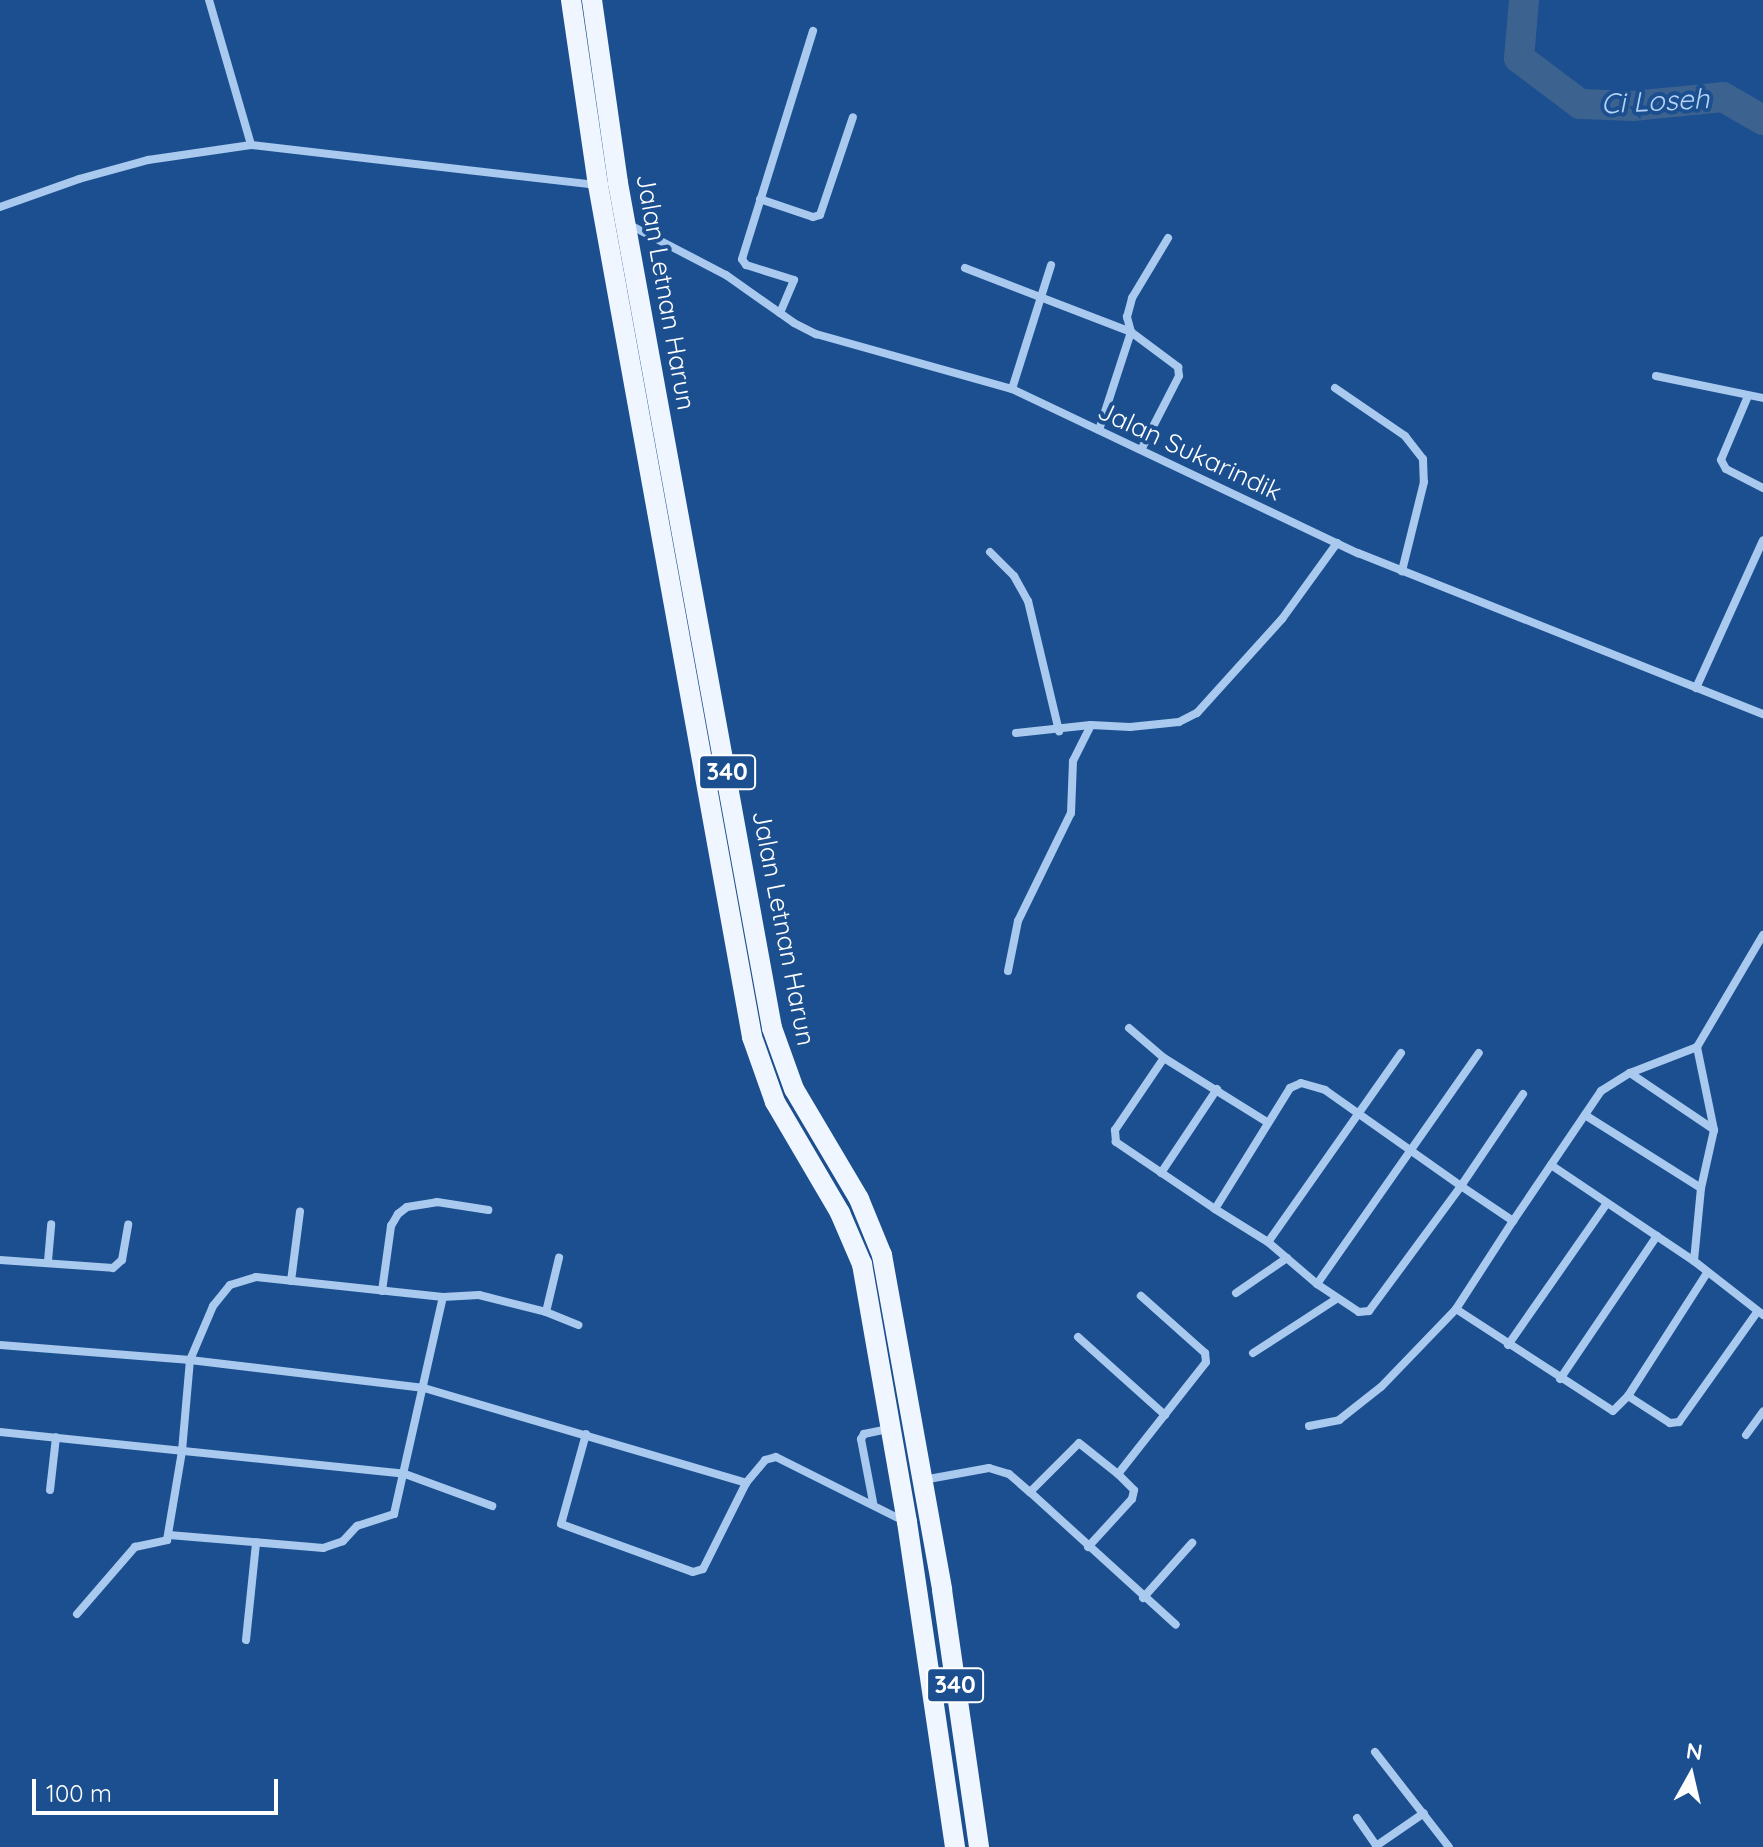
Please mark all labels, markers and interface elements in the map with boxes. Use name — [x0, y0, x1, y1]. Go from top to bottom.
water label: Ci Loseh — [1600, 81, 1710, 121]
street label: Jalan Letnan Harun — [630, 172, 702, 412]
street label: Jalan Sukarindik — [1093, 395, 1287, 507]
road number: 340 — [697, 752, 757, 792]
street label: Jalan Letnan Harun — [746, 808, 822, 1048]
road number: 340 — [925, 1665, 985, 1705]
north arrow — [1651, 1735, 1731, 1815]
text: N — [1684, 1736, 1704, 1766]
scale bar — [36, 1763, 282, 1813]
text: 100 m — [46, 1778, 112, 1808]

